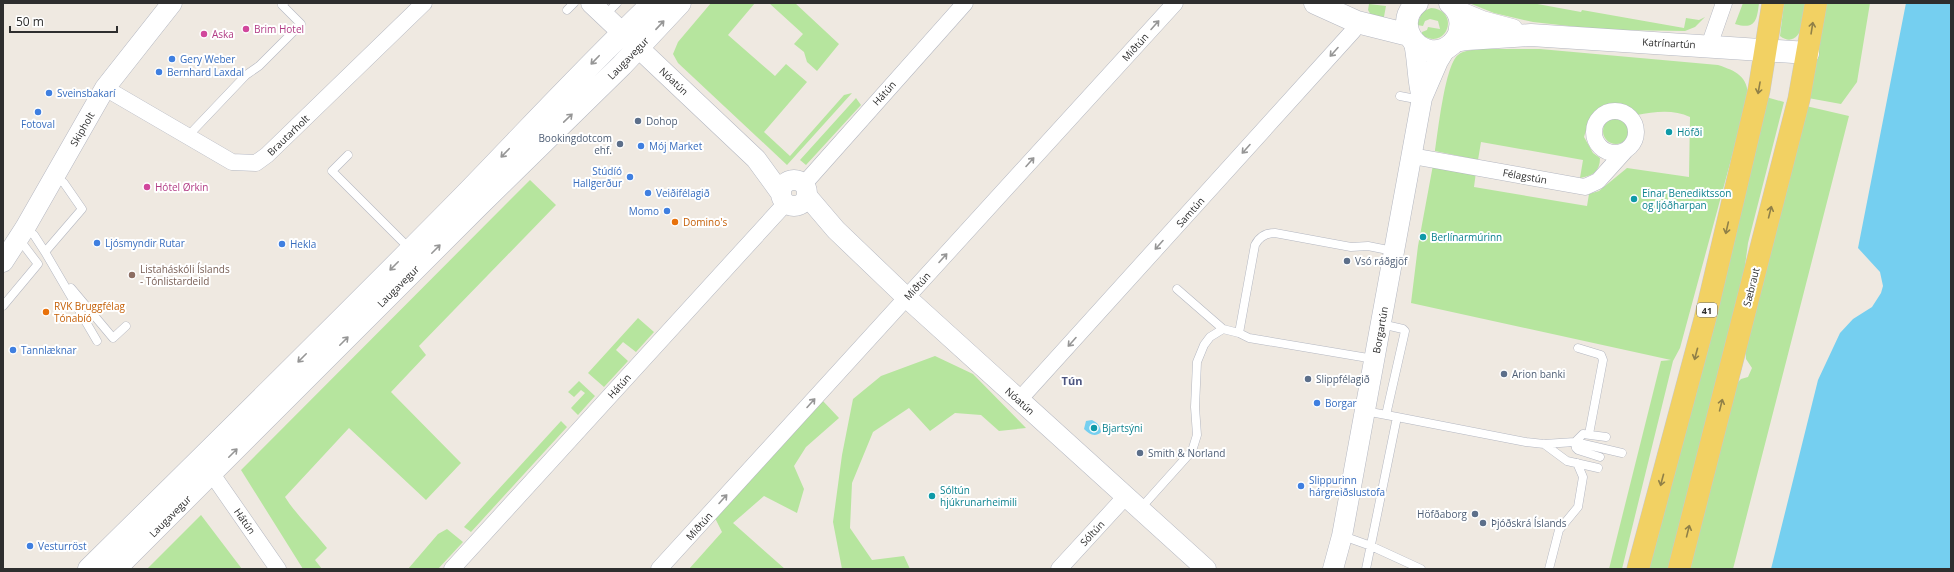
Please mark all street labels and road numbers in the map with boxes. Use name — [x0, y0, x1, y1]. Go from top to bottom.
street label: Miðtún — [1119, 30, 1151, 64]
street label: Laugavegur — [604, 34, 652, 82]
street label: Katrínartún — [1642, 35, 1696, 51]
street label: Nóatún — [656, 64, 692, 98]
street label: Hátún — [869, 78, 899, 108]
street label: Skipholt — [67, 109, 98, 149]
street label: Brautarholt — [264, 111, 312, 159]
street label: Félagstún — [1502, 165, 1548, 187]
street label: Samtún — [1173, 194, 1207, 230]
street label: Laugavegur — [374, 262, 422, 310]
street label: Sæbraut — [1739, 266, 1763, 308]
street label: Miðtún — [901, 269, 933, 303]
road number: 41 — [1697, 303, 1717, 317]
street label: Borgartún — [1369, 305, 1391, 355]
street label: Hátún — [604, 371, 634, 401]
street label: Nóatún — [1002, 384, 1038, 418]
street label: Laugavegur — [146, 492, 194, 540]
street label: Hátún — [231, 505, 259, 537]
street label: Miðtún — [683, 509, 715, 543]
street label: Sóltún — [1077, 517, 1107, 549]

